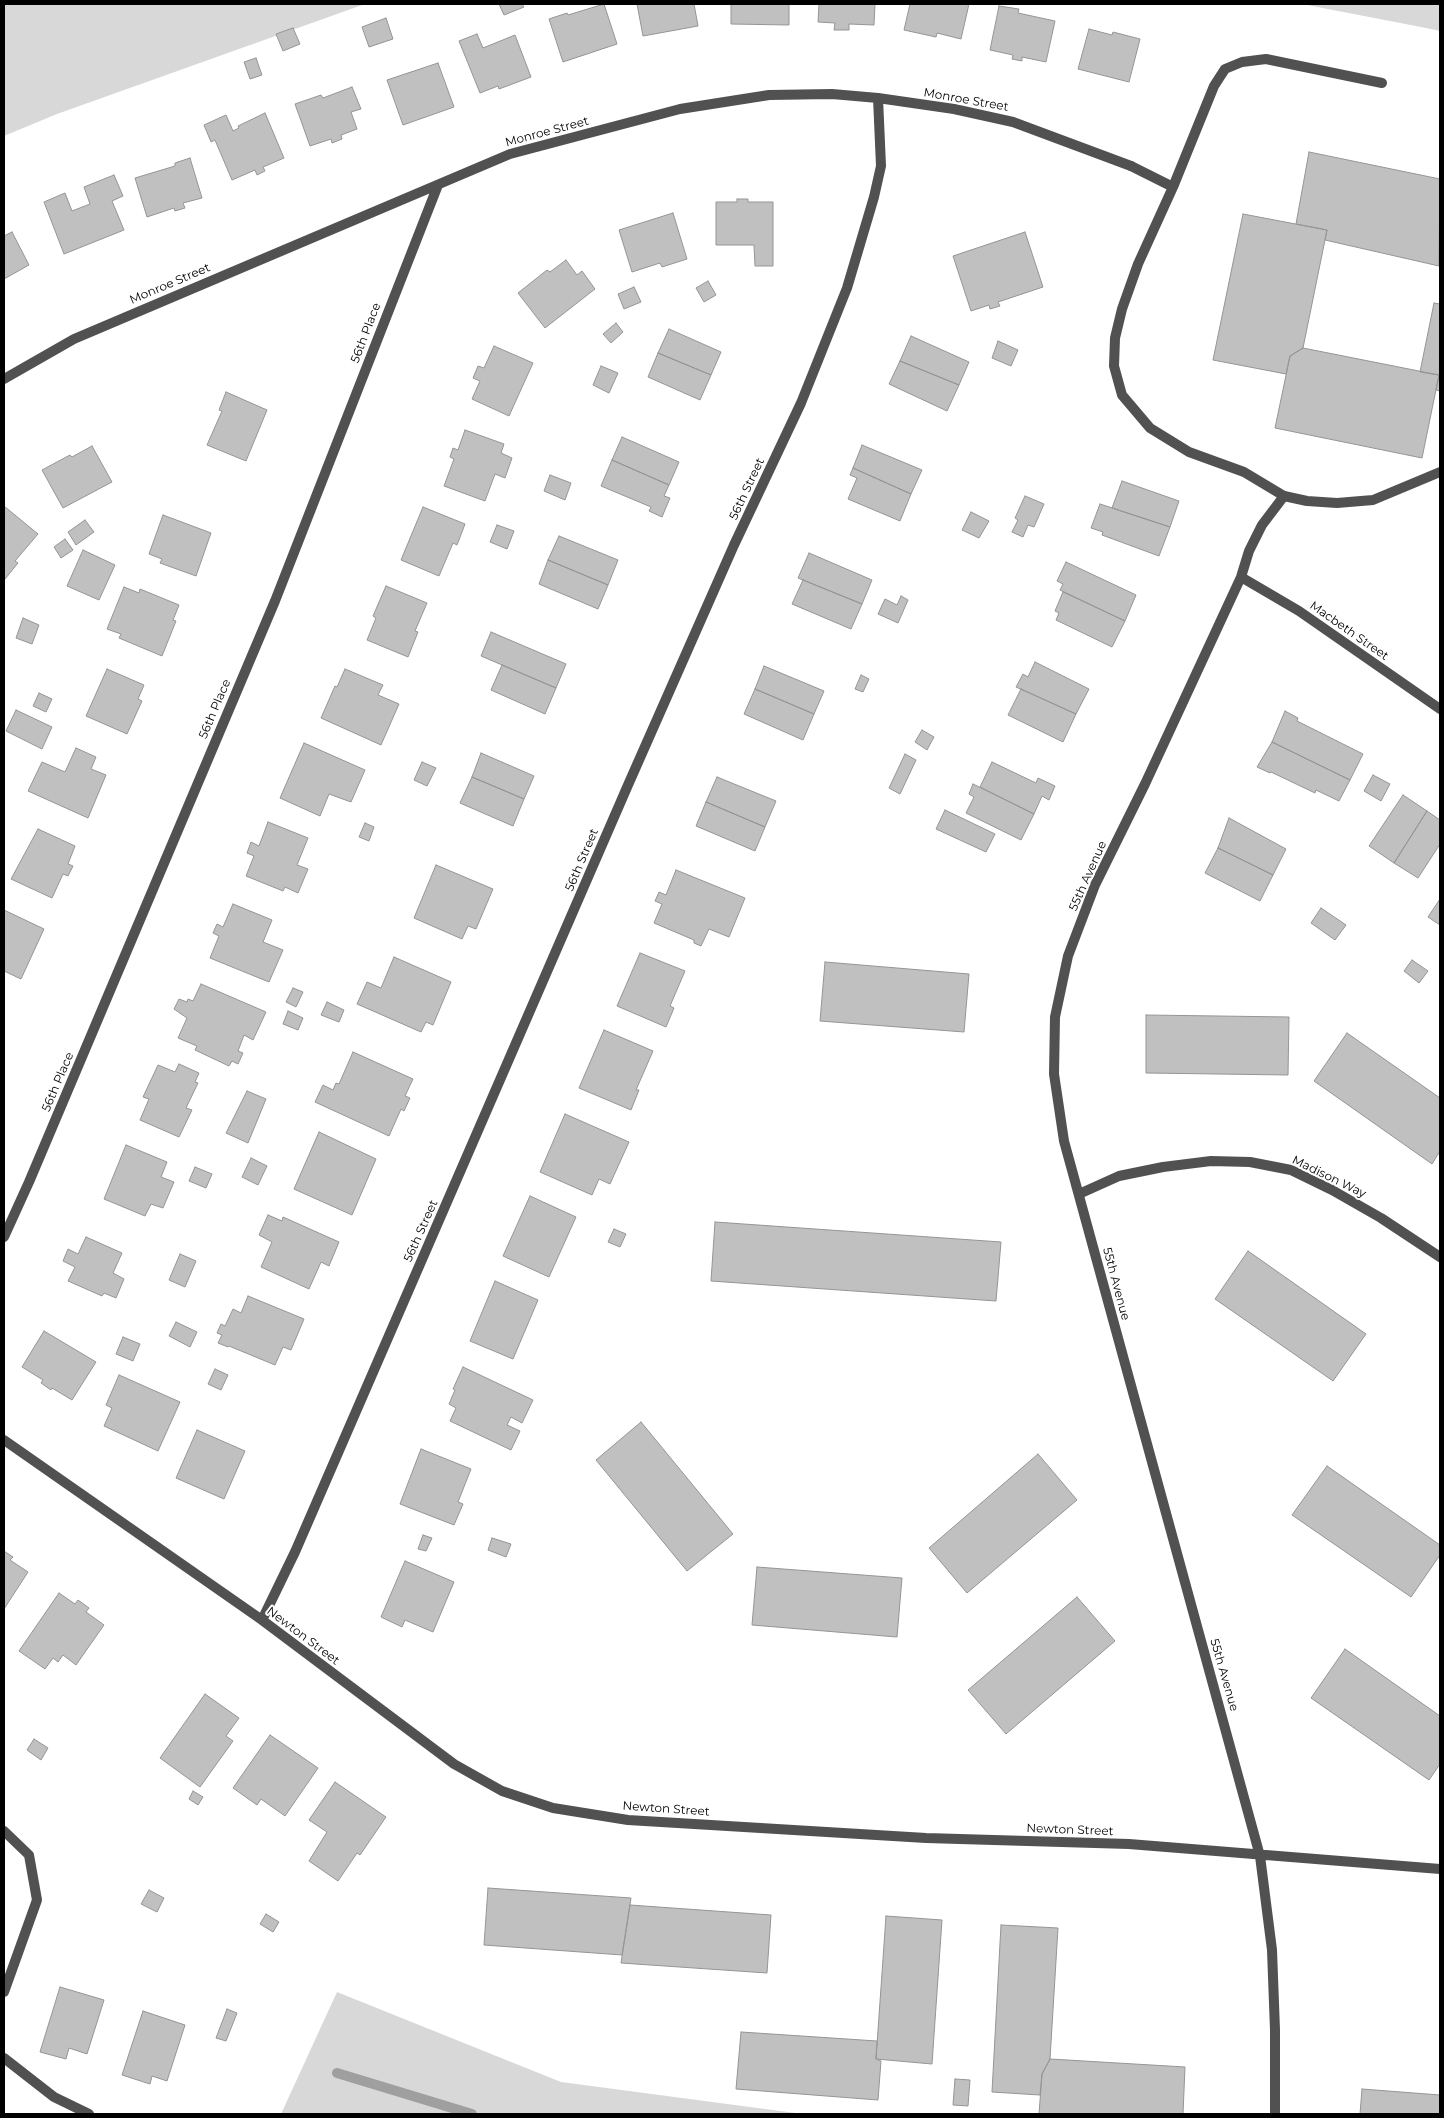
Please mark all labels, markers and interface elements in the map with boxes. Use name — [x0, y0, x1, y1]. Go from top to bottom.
street label: Monroe Street — [922, 85, 1010, 115]
street label: Monroe Street — [504, 114, 590, 150]
street label: Monroe Street — [128, 261, 212, 307]
street label: 56th Place — [348, 301, 384, 365]
street label: 56th Street — [726, 456, 768, 522]
street label: Macbeth Street — [1307, 598, 1391, 664]
street label: 56th Place — [196, 677, 234, 741]
street label: 56th Street — [562, 827, 602, 893]
street label: 55th Avenue — [1066, 839, 1110, 913]
street label: 56th Place — [39, 1050, 77, 1114]
street label: Madison Way — [1290, 1153, 1368, 1201]
street label: 56th Street — [401, 1198, 441, 1264]
street label: 55th Avenue — [1099, 1246, 1133, 1322]
street label: Newton Street — [264, 1604, 342, 1668]
street label: 55th Avenue — [1207, 1637, 1241, 1713]
street label: Newton Street — [622, 1799, 710, 1819]
street label: Newton Street — [1026, 1821, 1114, 1839]

